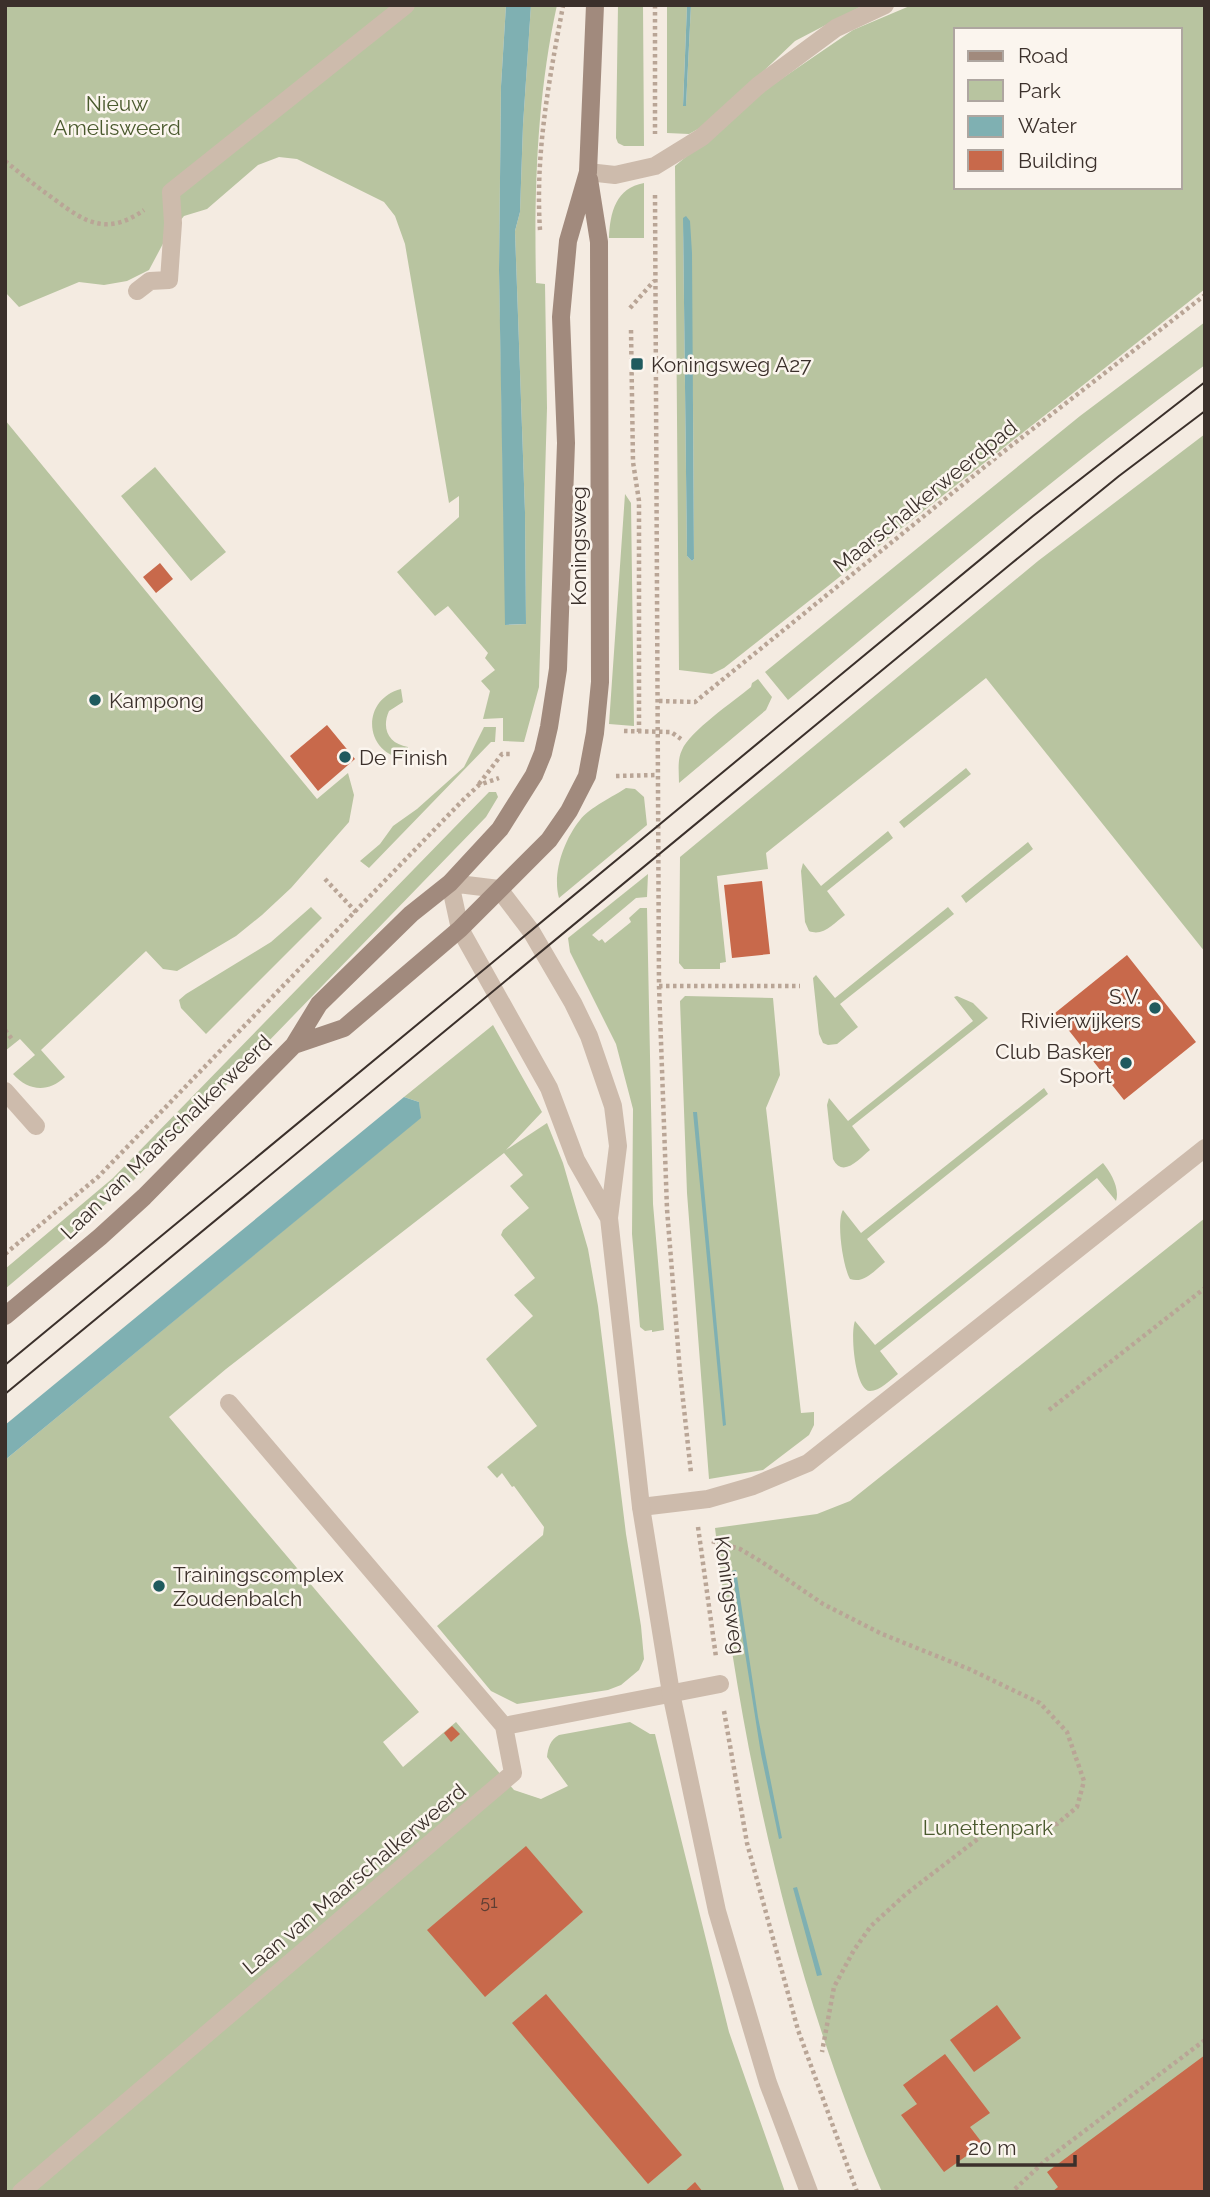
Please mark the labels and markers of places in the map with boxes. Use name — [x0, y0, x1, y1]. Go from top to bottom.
place label: Koningsweg A27 — [651, 352, 812, 377]
marker: Koningsweg A27 — [629, 356, 645, 372]
place label: Kampong — [109, 688, 204, 713]
marker: Kampong — [87, 692, 103, 708]
place label: De Finish — [359, 745, 448, 770]
marker: De Finish — [337, 749, 353, 765]
place label: S.V. Rivierwijkers — [1021, 984, 1141, 1033]
marker: S.V. Rivierwijkers — [1147, 1000, 1163, 1016]
place label: Club Basker Sport — [995, 1039, 1113, 1088]
marker: Club Basker Sport — [1118, 1055, 1134, 1071]
place label: Trainingscomplex Zoudenbalch — [173, 1562, 344, 1611]
marker: Trainingscomplex Zoudenbalch — [151, 1578, 167, 1594]

